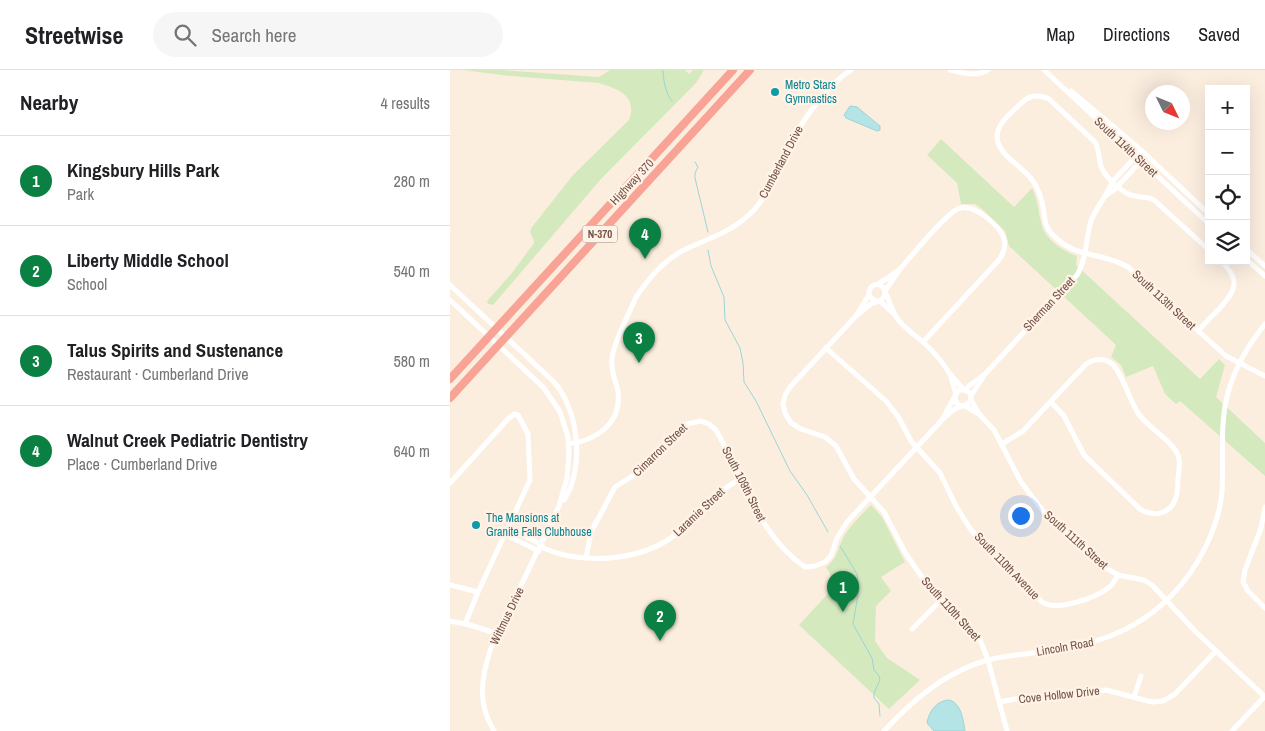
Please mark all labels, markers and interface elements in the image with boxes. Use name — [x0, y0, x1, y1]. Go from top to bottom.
search box — [153, 12, 503, 57]
text: Streetwise — [25, 19, 123, 51]
icon: search — [171, 21, 199, 49]
text: Search here — [211, 22, 296, 48]
text: Map — [1046, 22, 1075, 47]
text: Directions — [1103, 22, 1170, 47]
text: Saved — [1198, 22, 1240, 47]
place label: Metro Stars Gymnastics — [785, 77, 837, 107]
north arrow — [1145, 85, 1190, 130]
map controls — [1205, 85, 1250, 265]
button: + — [1205, 85, 1250, 130]
marker: Metro Stars Gymnastics — [769, 86, 781, 98]
text: Nearby — [20, 88, 78, 117]
text: 4 results — [380, 92, 430, 114]
street label: South 114th Street — [1091, 113, 1161, 181]
street label: Cumberland Drive — [755, 123, 807, 201]
button: − — [1205, 130, 1250, 175]
street label: Highway 370 — [607, 156, 657, 208]
text: Kingsbury Hills Park — [67, 157, 219, 183]
text: 1 — [32, 170, 40, 192]
text: 280 m — [394, 170, 430, 192]
button: locate — [1205, 175, 1250, 220]
text: Park — [67, 183, 94, 205]
pin: 4 — [629, 218, 661, 259]
button: layers — [1205, 220, 1250, 265]
road number: N-370 — [582, 226, 618, 242]
text: Liberty Middle School — [67, 247, 229, 273]
text: 2 — [32, 260, 40, 282]
text: 540 m — [394, 260, 430, 282]
street label: South 113th Street — [1129, 266, 1199, 334]
text: School — [67, 273, 107, 295]
street label: Sherman Street — [1020, 273, 1079, 335]
pin: 3 — [623, 322, 655, 363]
text: Talus Spirits and Sustenance — [67, 337, 283, 363]
text: 3 — [32, 350, 40, 372]
text: 580 m — [394, 350, 430, 372]
text: Restaurant · Cumberland Drive — [67, 363, 249, 385]
street label: Cimarron Street — [629, 420, 691, 480]
text: Walnut Creek Pediatric Dentistry — [67, 427, 308, 453]
text: 4 — [32, 440, 40, 462]
text: 640 m — [394, 440, 430, 462]
street label: South 109th Street — [718, 444, 770, 524]
text: Place · Cumberland Drive — [67, 453, 217, 475]
street label: Laramie Street — [670, 484, 728, 540]
your location — [1008, 503, 1034, 529]
street label: South 111th Street — [1041, 507, 1112, 573]
place label: The Mansions at Granite Falls Clubhouse — [486, 510, 592, 540]
marker: The Mansions at Granite Falls Clubhouse — [470, 519, 482, 531]
street label: South 110th Avenue — [971, 529, 1043, 603]
pin: 1 — [827, 571, 859, 612]
street label: South 110th Street — [918, 573, 984, 645]
street label: Wittmus Drive — [486, 584, 528, 648]
pin: 2 — [644, 600, 676, 641]
street label: Lincoln Road — [1035, 634, 1095, 660]
street label: Cove Hollow Drive — [1018, 683, 1100, 707]

